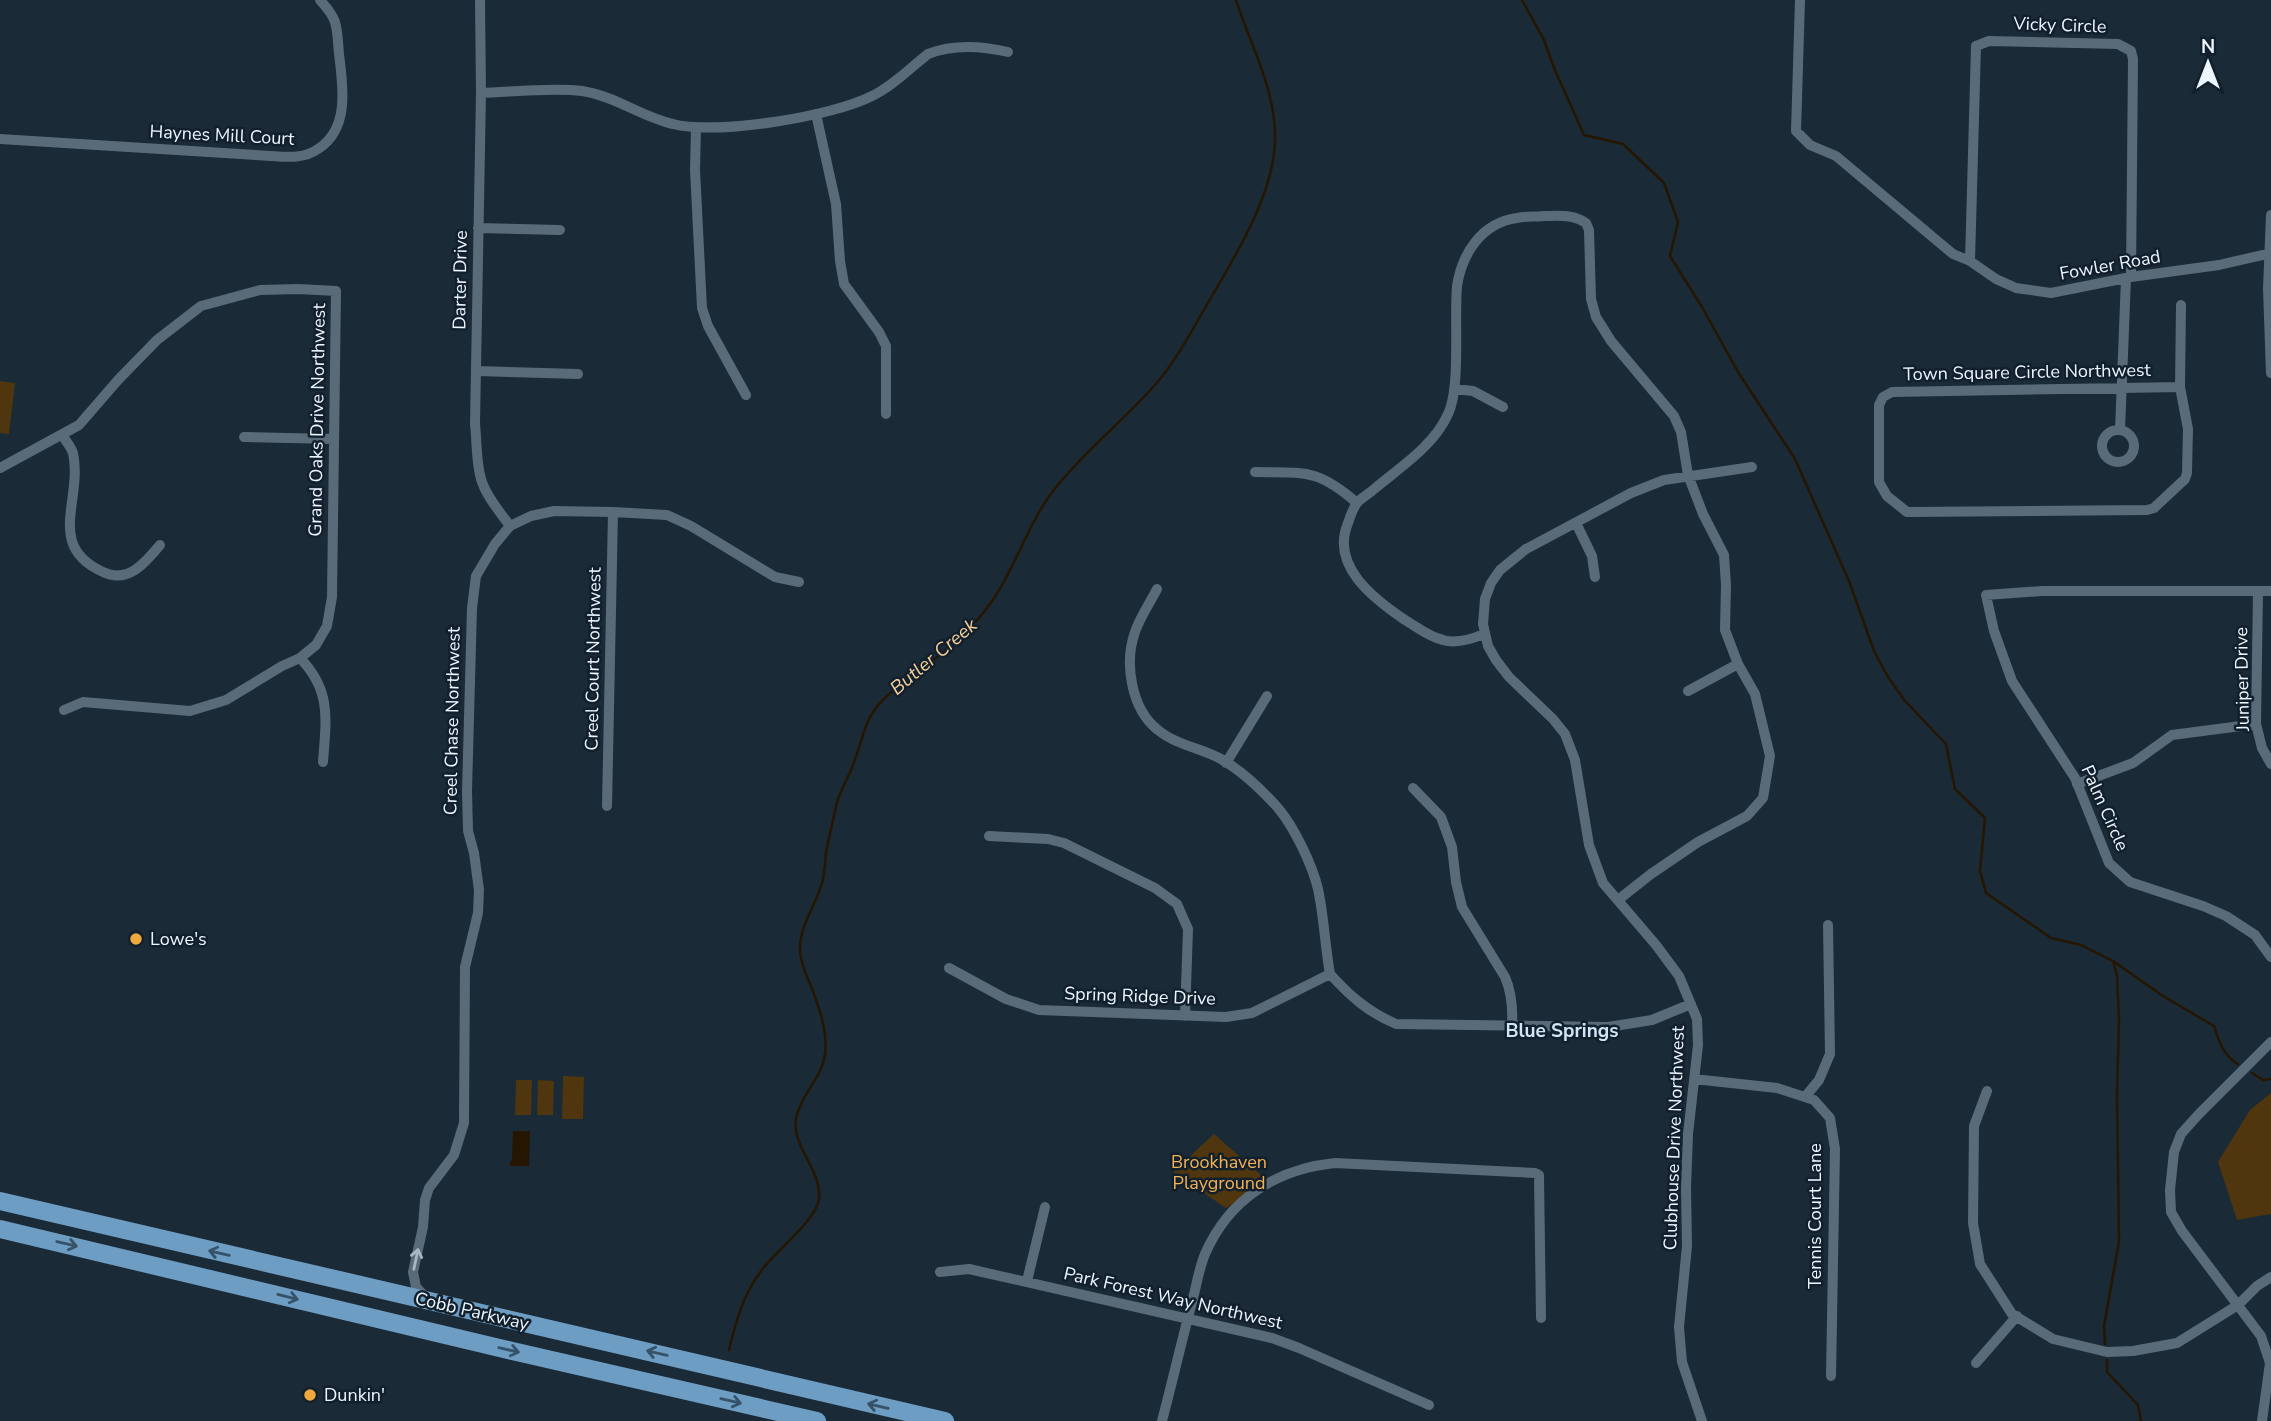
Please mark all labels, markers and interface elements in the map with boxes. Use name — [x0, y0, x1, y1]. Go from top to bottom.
street label: Vicky Circle — [2012, 11, 2107, 39]
north arrow — [2173, 28, 2243, 98]
text: N — [2201, 34, 2215, 60]
street label: Haynes Mill Court — [149, 119, 296, 151]
street label: Darter Drive — [447, 230, 473, 330]
street label: Fowler Road — [2058, 244, 2162, 286]
street label: Grand Oaks Drive Northwest — [303, 302, 331, 537]
street label: Town Square Circle Northwest — [1903, 358, 2152, 386]
street label: Creel Court Northwest — [579, 567, 607, 751]
water label: Butler Creek — [884, 612, 983, 701]
street label: Creel Chase Northwest — [438, 626, 466, 815]
street label: Juniper Drive — [2229, 627, 2255, 732]
street label: Palm Circle — [2075, 761, 2135, 855]
place label: Lowe's — [150, 927, 207, 951]
marker: Lowe's — [128, 931, 144, 947]
street label: Spring Ridge Drive — [1064, 981, 1216, 1011]
district label: Blue Springs — [1505, 1018, 1619, 1044]
street label: Clubhouse Drive Northwest — [1658, 1025, 1690, 1251]
street label: Tennis Court Lane — [1803, 1143, 1827, 1289]
park label: Brookhaven Playground — [1171, 1150, 1267, 1195]
one-way arrow — [55, 1239, 77, 1252]
one-way arrow — [208, 1245, 231, 1259]
one-way arrow — [409, 1248, 423, 1271]
street label: Park Forest Way Northwest — [1061, 1261, 1285, 1335]
street label: Cobb Parkway — [413, 1286, 532, 1336]
one-way arrow — [276, 1291, 299, 1304]
one-way arrow — [497, 1344, 520, 1358]
one-way arrow — [646, 1346, 669, 1360]
place label: Dunkin' — [324, 1383, 385, 1407]
marker: Dunkin' — [302, 1387, 318, 1403]
one-way arrow — [719, 1394, 742, 1408]
one-way arrow — [867, 1398, 890, 1412]

